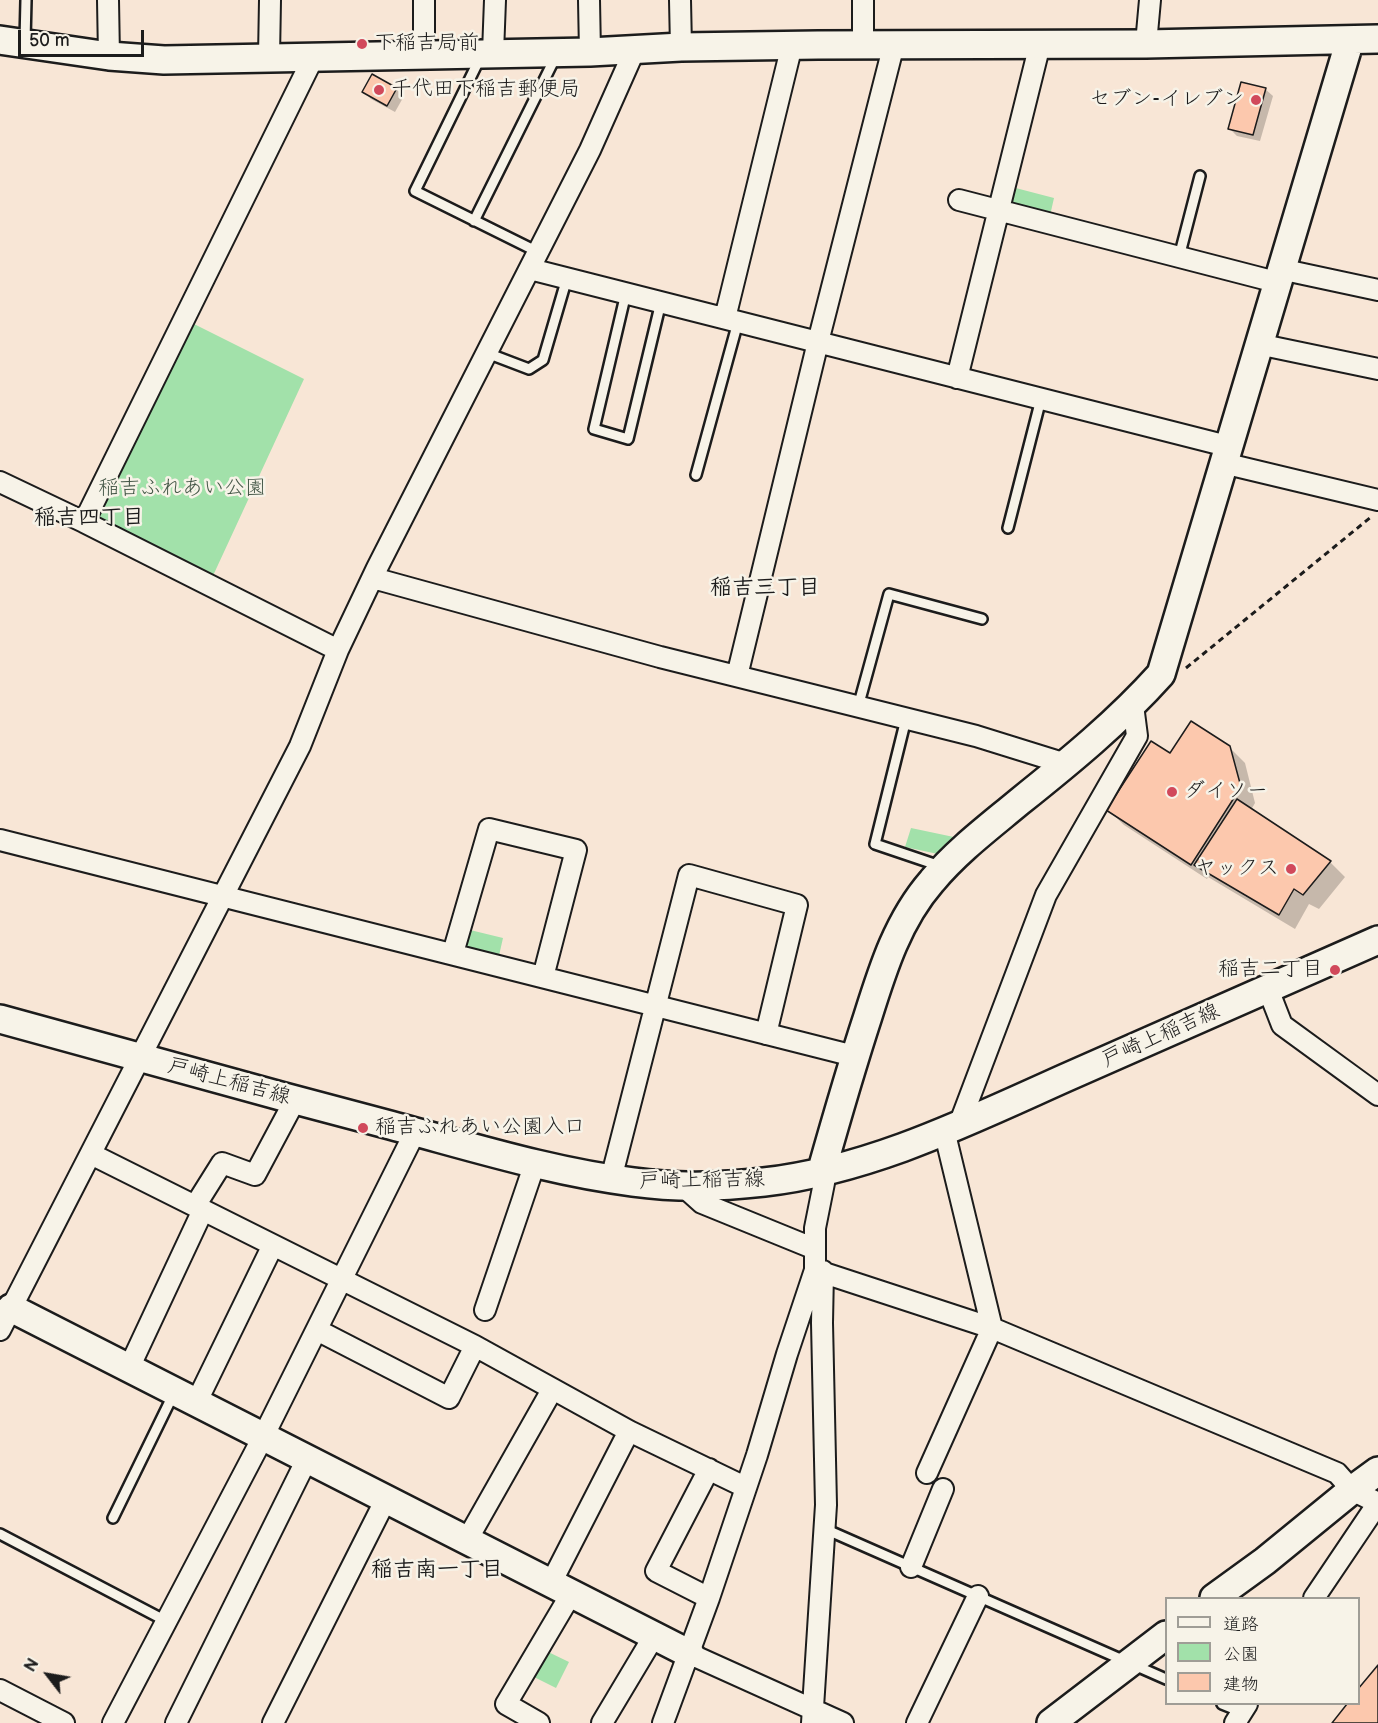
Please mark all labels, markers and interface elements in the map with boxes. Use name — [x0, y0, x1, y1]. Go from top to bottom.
scale bar — [21, 18, 147, 56]
text: 50 m — [29, 30, 70, 51]
place label: 下稲吉局前 — [374, 31, 479, 57]
marker: 下稲吉局前 — [355, 37, 369, 51]
place label: 千代田下稲吉郵便局 — [391, 77, 580, 103]
marker: 千代田下稲吉郵便局 — [372, 83, 386, 97]
place label: セブン-イレブン — [1089, 87, 1244, 113]
marker: セブン-イレブン — [1249, 93, 1263, 107]
park label: 稲吉ふれあい公園 — [98, 476, 266, 502]
district label: 稲吉四丁目 — [34, 505, 144, 531]
district label: 稲吉三丁目 — [710, 575, 820, 601]
place label: ダイソー — [1184, 779, 1268, 805]
marker: ダイソー — [1165, 785, 1179, 799]
place label: ヤックス — [1195, 856, 1279, 882]
marker: ヤックス — [1284, 862, 1298, 876]
place label: 稲吉二丁目 — [1218, 957, 1323, 983]
marker: 稲吉二丁目 — [1328, 963, 1342, 977]
street label: 戸崎上稲吉線 — [1098, 999, 1224, 1073]
street label: 戸崎上稲吉線 — [165, 1054, 293, 1110]
place label: 稲吉ふれあい公園入口 — [375, 1115, 585, 1141]
marker: 稲吉ふれあい公園入口 — [356, 1121, 370, 1135]
street label: 戸崎上稲吉線 — [639, 1167, 765, 1195]
district label: 稲吉南一丁目 — [371, 1557, 503, 1583]
legend — [1165, 1597, 1360, 1705]
text: 道路 — [1223, 1614, 1259, 1635]
text: 公園 — [1223, 1644, 1259, 1665]
north arrow — [18, 1645, 78, 1705]
text: N — [21, 1655, 43, 1676]
text: 建物 — [1223, 1674, 1259, 1695]

